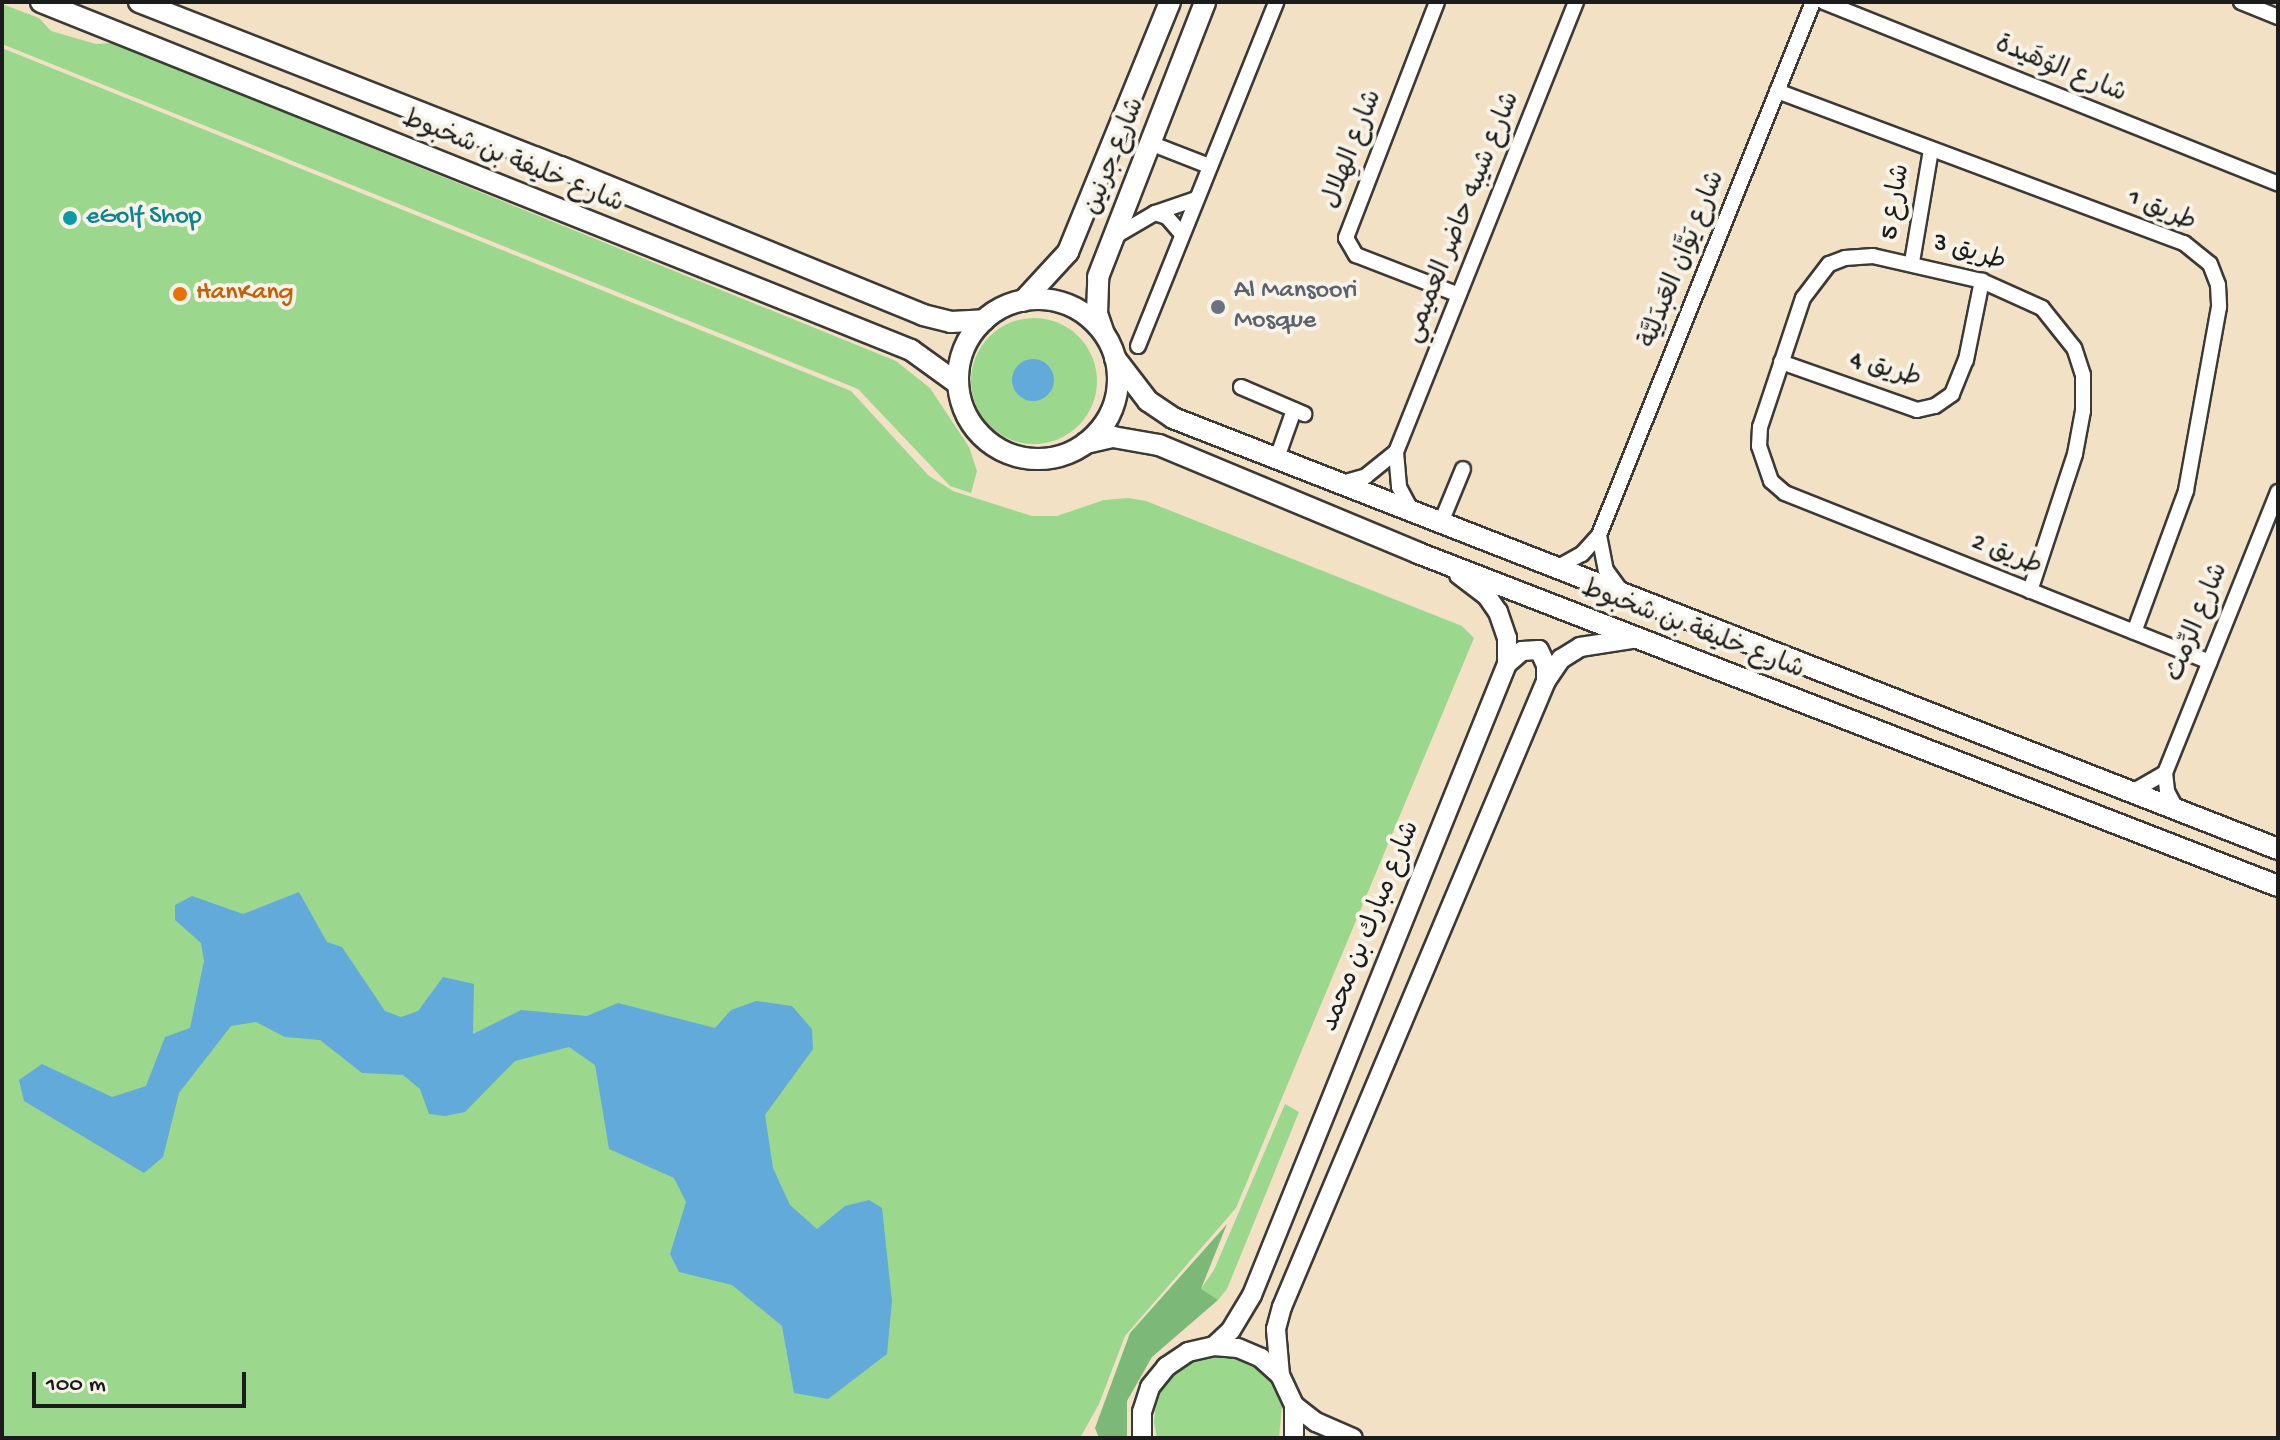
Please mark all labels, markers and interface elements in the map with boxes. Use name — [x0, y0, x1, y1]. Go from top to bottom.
street label: شارع الوُهَيدة — [1990, 31, 2130, 111]
street label: شارع الهِلال — [1317, 86, 1391, 214]
street label: شارع شيبه حاضر العميمي — [1399, 88, 1529, 348]
street label: شارع جرنين — [1078, 94, 1154, 220]
street label: شارع خليفة بن شخبوط — [397, 104, 627, 222]
street label: شارع 5 — [1875, 162, 1919, 242]
street label: شارع يَوَّان العَبدَلِيَّة — [1634, 167, 1734, 353]
street label: طريق 1 — [2122, 184, 2200, 240]
place label: eGolf Shop — [86, 202, 201, 234]
marker: eGolf Shop — [61, 209, 79, 227]
street label: طريق 3 — [1929, 228, 2009, 280]
place label: Al Mansoori Mosque — [1234, 276, 1357, 338]
place label: HanKang — [196, 278, 294, 310]
marker: HanKang — [171, 285, 189, 303]
marker: Al Mansoori Mosque — [1209, 298, 1227, 316]
street label: طريق 4 — [1846, 345, 1924, 397]
street label: طريق 2 — [1966, 528, 2046, 584]
street label: شارع الرِّمث — [2161, 559, 2237, 687]
street label: شارع خليفة بن شخبوط — [1576, 574, 1808, 688]
street label: شارع مبارك بن محمد — [1316, 817, 1428, 1037]
scale bar — [36, 1356, 250, 1406]
text: 100 m — [46, 1371, 106, 1400]

